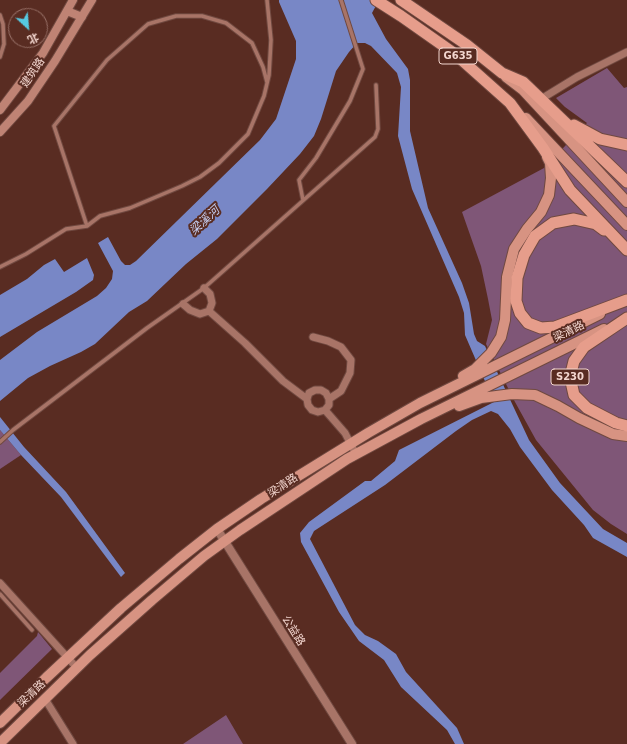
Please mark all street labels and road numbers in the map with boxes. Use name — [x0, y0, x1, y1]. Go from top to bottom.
road number: G635 — [439, 48, 477, 64]
street label: 建筑路 — [18, 56, 48, 90]
street label: 梁清路 — [551, 319, 587, 345]
road number: S230 — [551, 369, 589, 385]
street label: 梁清路 — [266, 471, 300, 501]
street label: 公益路 — [279, 614, 307, 648]
street label: 梁清路 — [16, 678, 48, 710]

